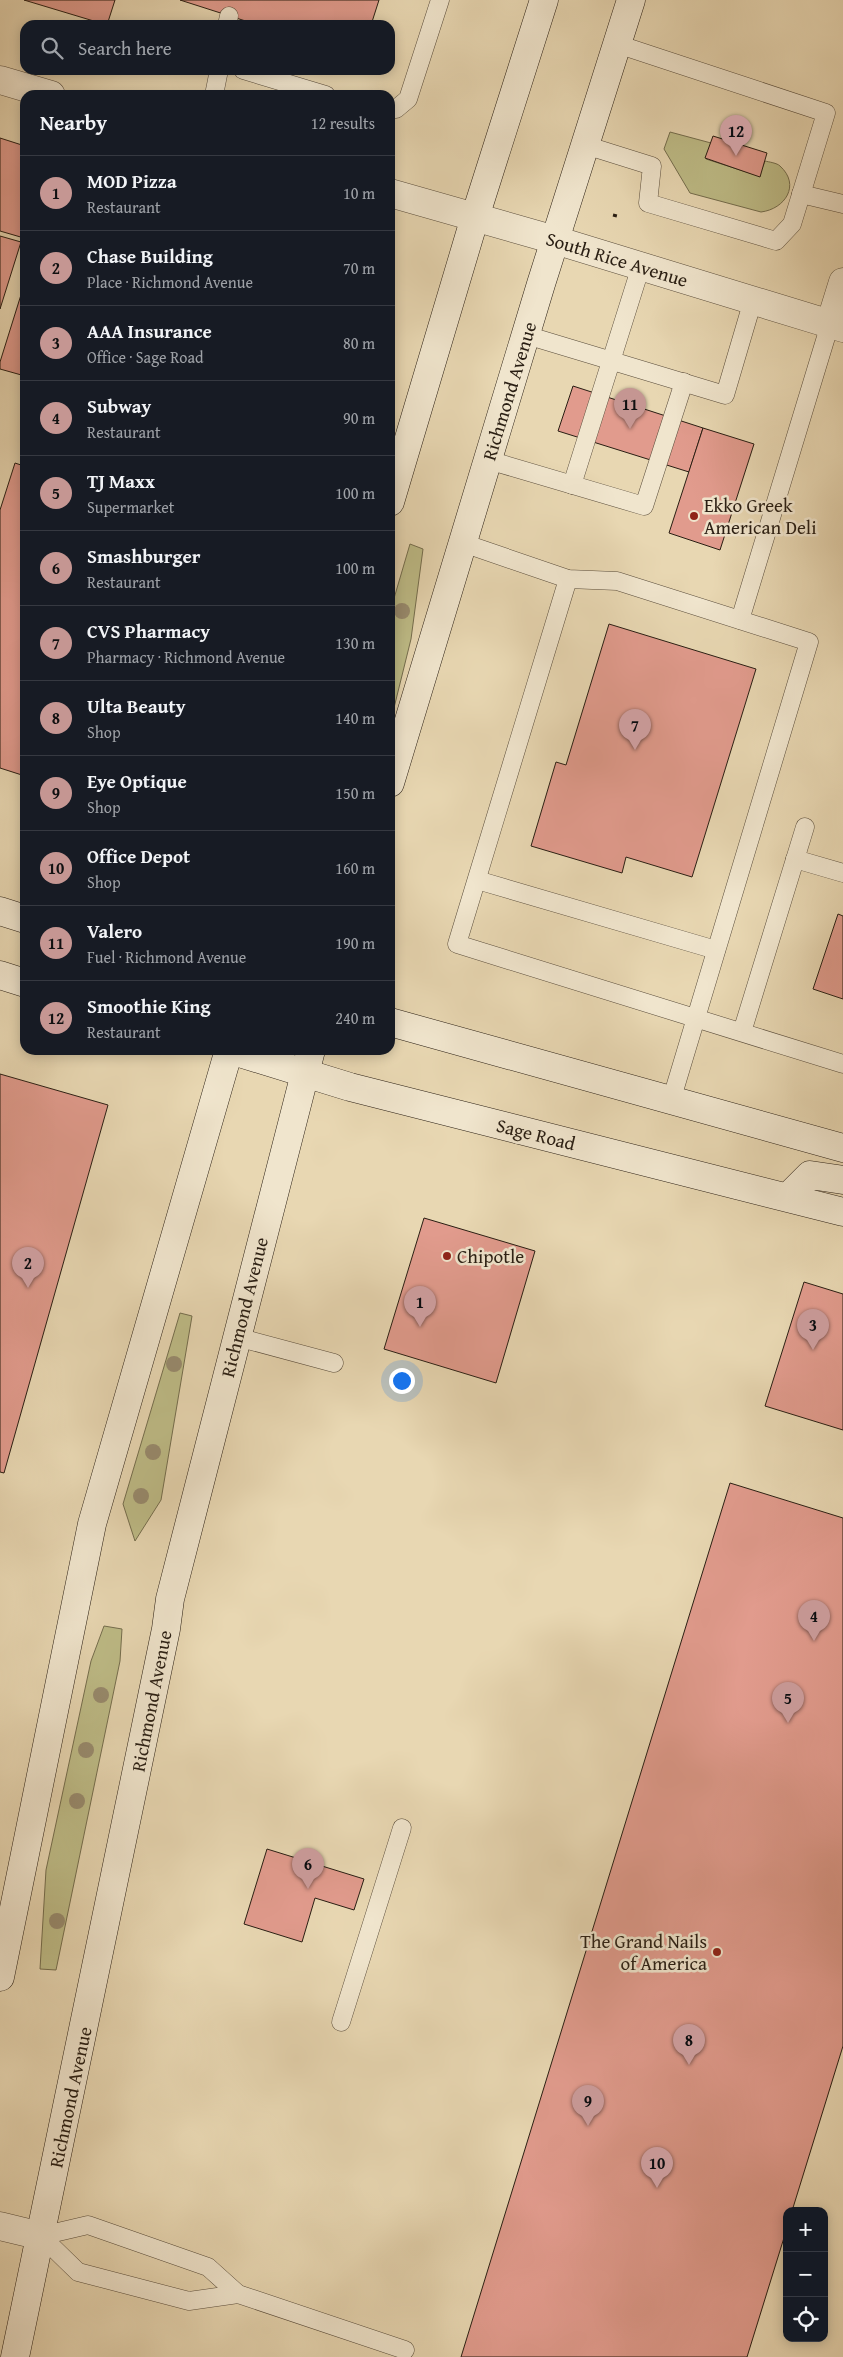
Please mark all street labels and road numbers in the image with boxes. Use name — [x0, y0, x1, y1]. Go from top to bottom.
street label: South Rice Avenue — [543, 224, 691, 294]
street label: Richmond Avenue — [475, 318, 543, 464]
street label: Sage Road — [494, 1111, 579, 1158]
street label: Richmond Avenue — [213, 1234, 275, 1380]
street label: Richmond Avenue — [124, 1628, 178, 1774]
street label: Richmond Avenue — [41, 2024, 99, 2170]

